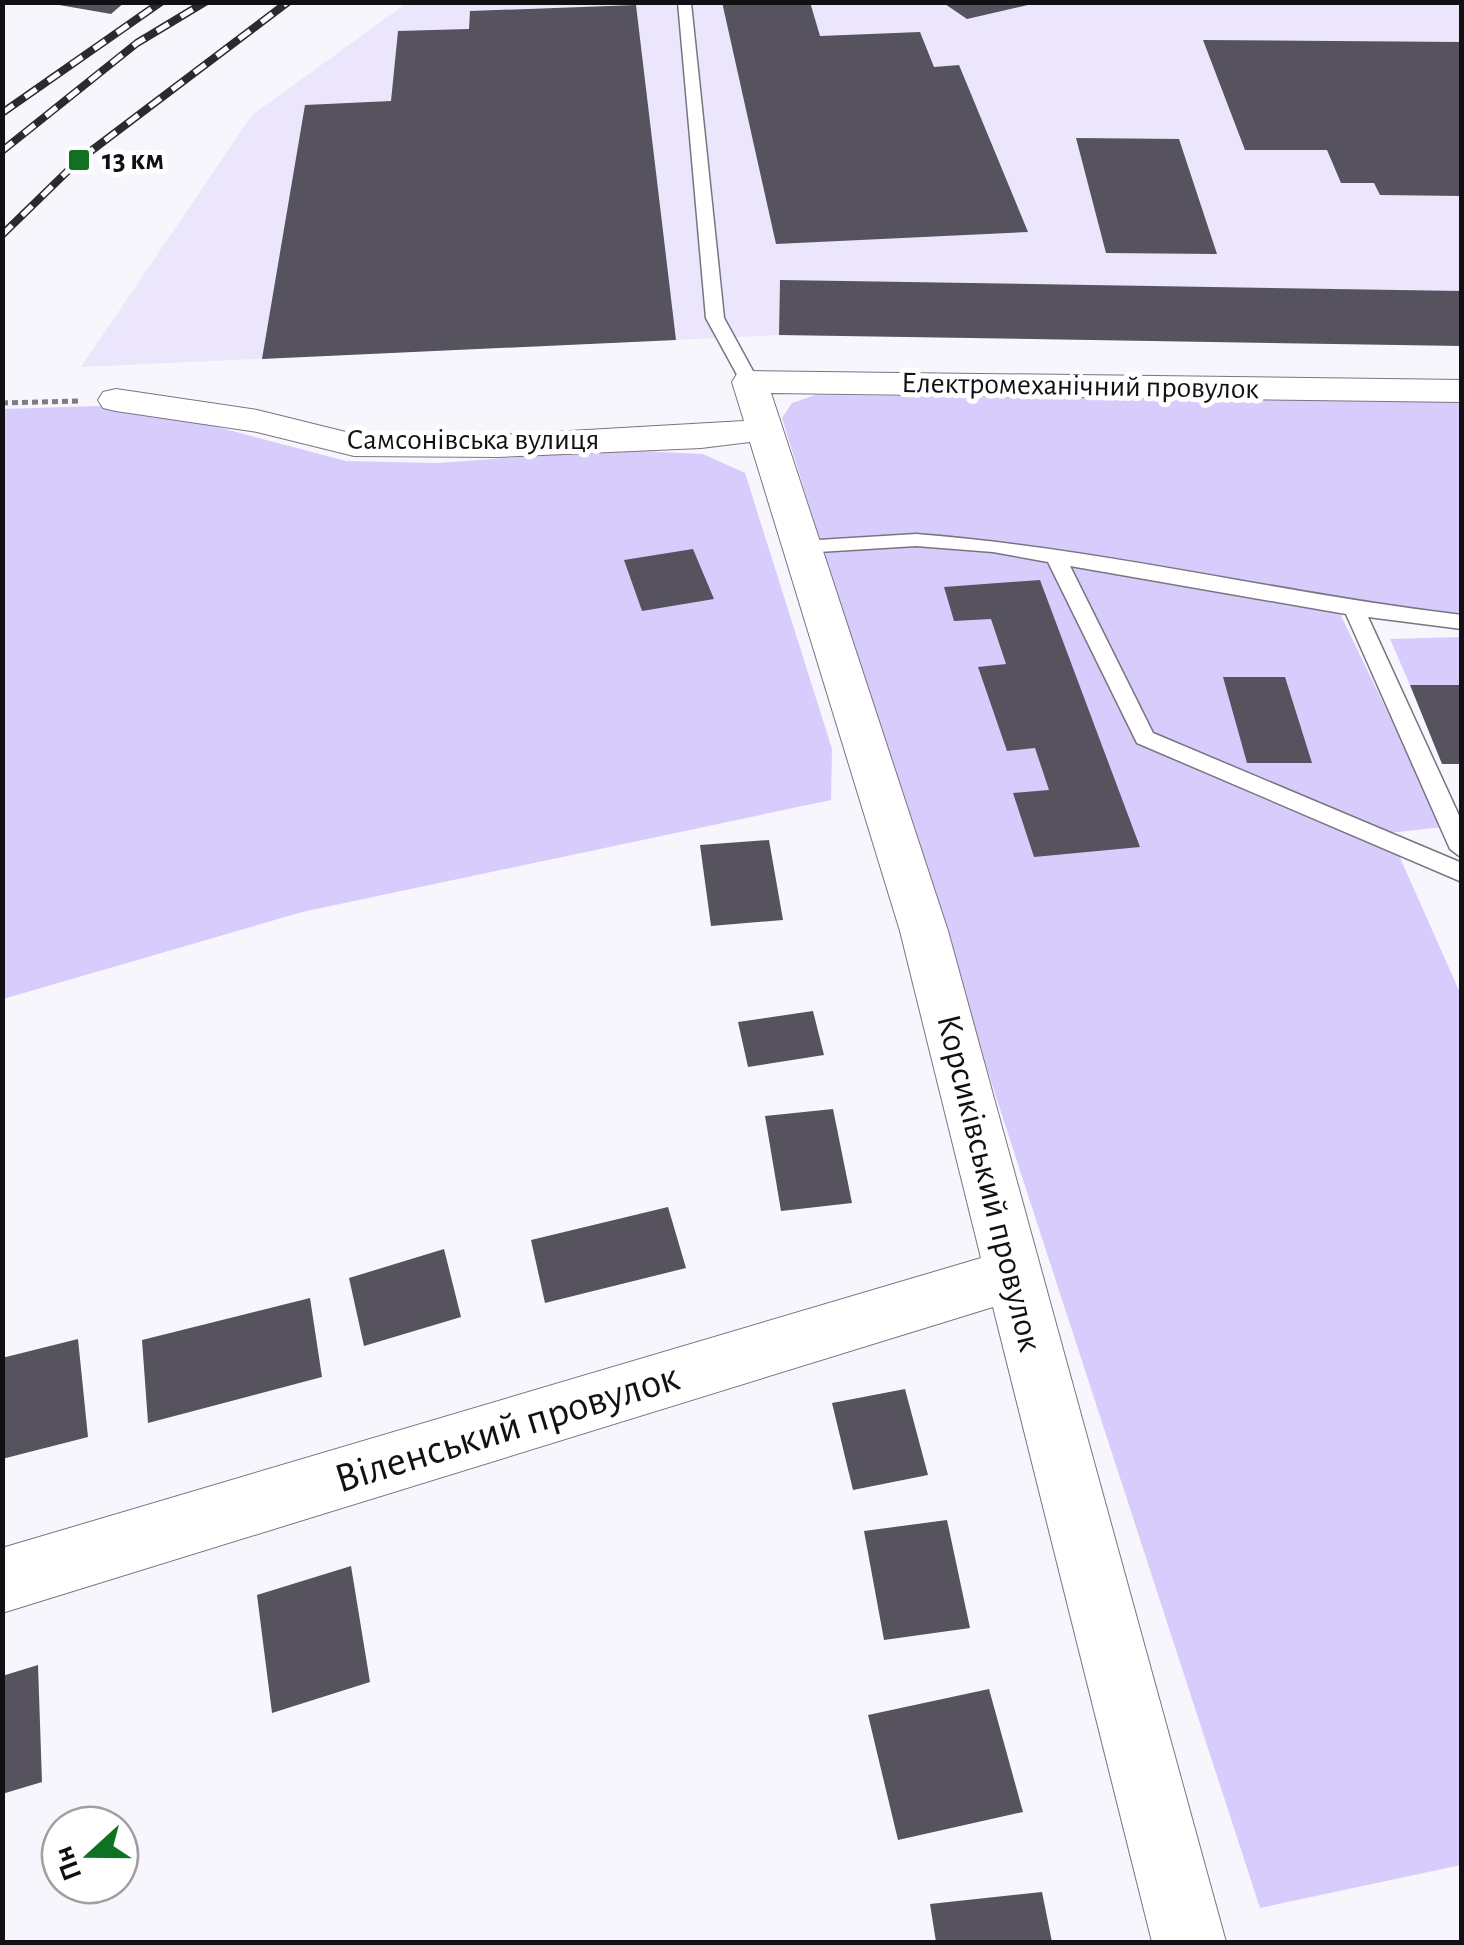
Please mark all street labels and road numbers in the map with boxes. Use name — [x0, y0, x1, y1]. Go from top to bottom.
street label: Електромеханічний провулок — [901, 368, 1259, 404]
street label: Самсонівська вулиця — [346, 425, 600, 455]
street label: Корсиківський провулок — [930, 1011, 1048, 1355]
street label: Віленський провулок — [330, 1356, 684, 1500]

